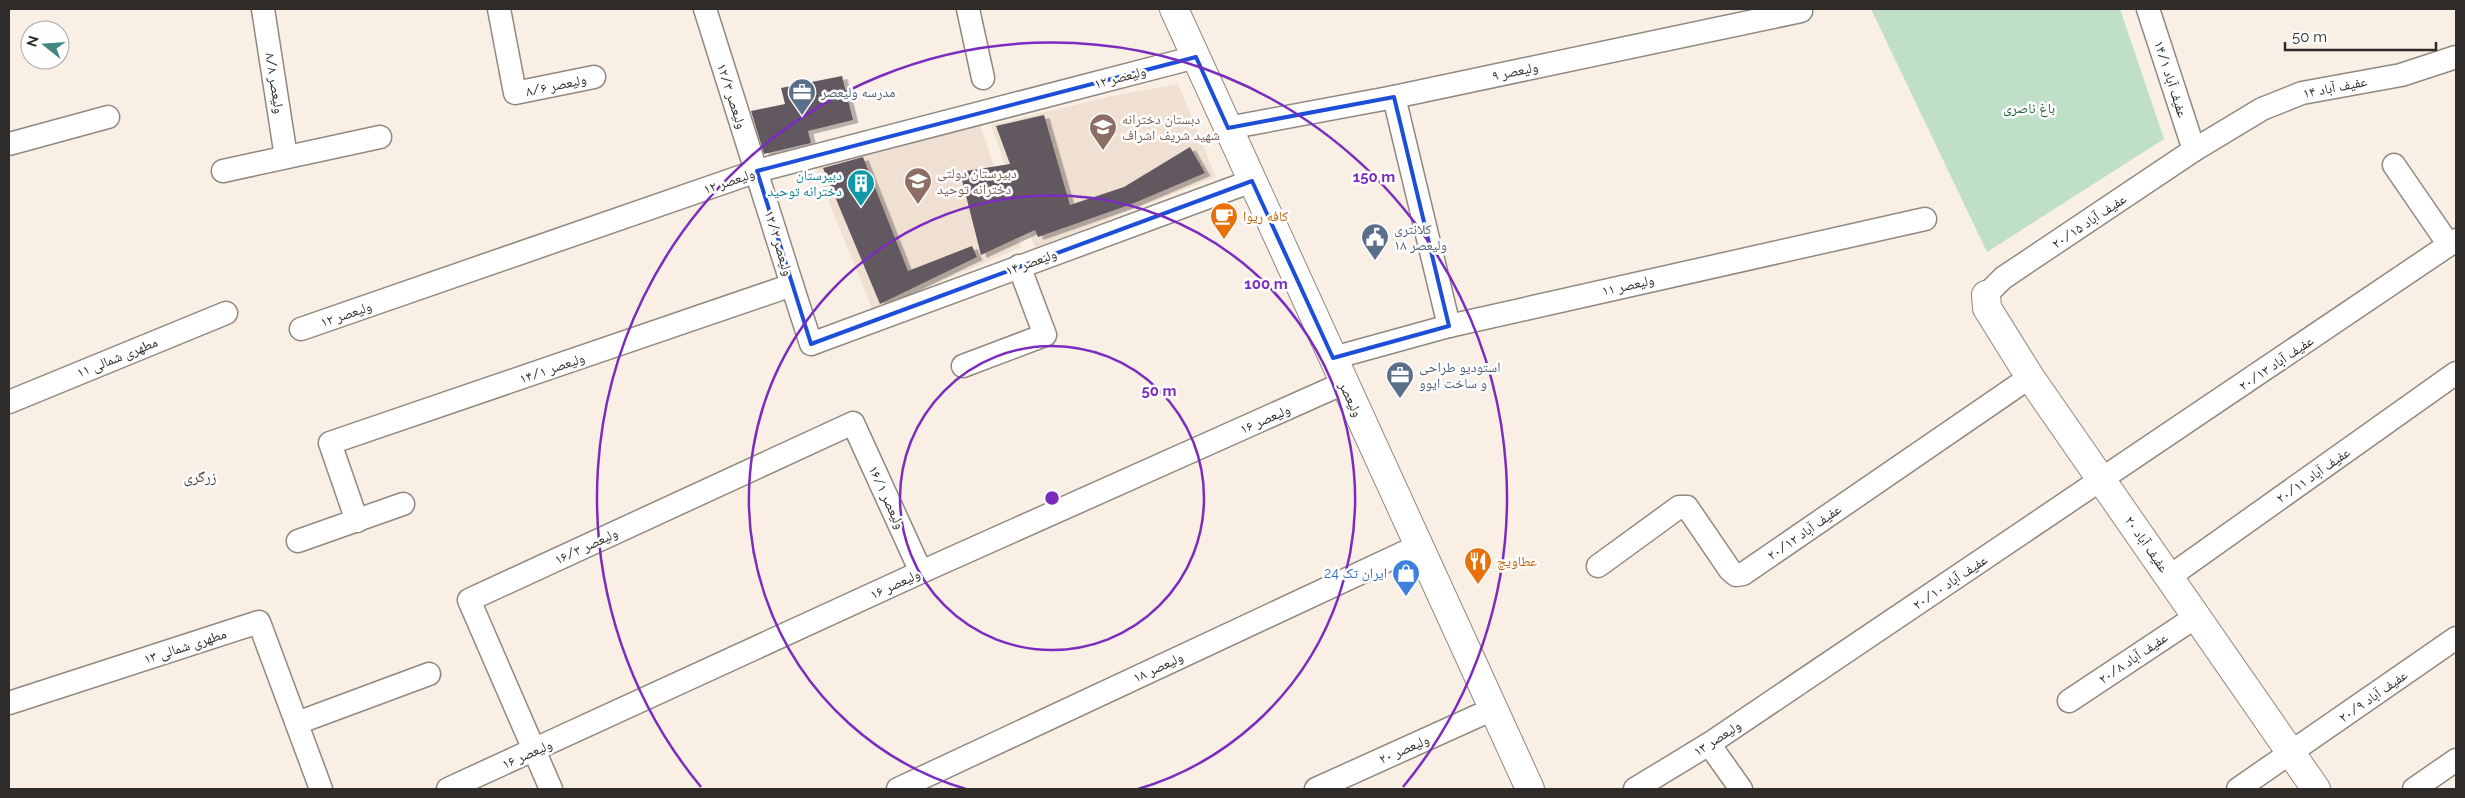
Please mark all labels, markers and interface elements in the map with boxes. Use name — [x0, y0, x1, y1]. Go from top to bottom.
north arrow — [20, 20, 70, 70]
scale bar — [2285, 20, 2436, 52]
text: 50 m — [2292, 28, 2327, 46]
text: N — [23, 34, 42, 49]
street label: عفیف آباد ۱۴/۱ — [2151, 39, 2191, 120]
street label: ۸/۸ ولیعصر — [261, 51, 288, 115]
street label: ۹ ولیعصر — [1490, 58, 1540, 85]
street label: ۱۲/۳ ولیعصر — [713, 61, 750, 131]
street label: ۱۲ ولیعصر — [1092, 62, 1148, 93]
street label: ۸/۶ ولیعصر — [524, 71, 588, 100]
street label: عفیف آباد ۱۴ — [2301, 73, 2369, 102]
office icon: مدرسه ولیعصر — [787, 77, 817, 116]
place label: مدرسه ولیعصر — [820, 84, 895, 101]
park label: باغ ناصری — [2003, 100, 2055, 118]
place label: دبستان دخترانه شهید شریف اشراف — [1122, 111, 1220, 144]
school or university icon: دبستان دخترانه شهید شریف اشراف — [1088, 112, 1118, 151]
street label: ۱۲ ولیعصر — [701, 165, 757, 198]
place label: دبیرستان دولتی دخترانه توحید — [937, 165, 1017, 198]
school or university icon: دبیرستان دولتی دخترانه توحید — [903, 166, 933, 205]
place label: دبیرستان دخترانه توحید — [768, 167, 842, 200]
building icon: دبیرستان دخترانه توحید — [846, 168, 876, 207]
text: 150 m — [1353, 168, 1395, 186]
street label: عفیف آباد ۲۰/۱۵ — [2049, 190, 2129, 252]
cafe icon: کافه ریوا — [1209, 201, 1239, 240]
street label: ۱۲/۲ ولیعصر — [760, 208, 797, 278]
place label: کافه ریوا — [1243, 208, 1288, 225]
place label: کلانتری ۱۸ ولیعصر — [1394, 221, 1447, 254]
public building icon: کلانتری ۱۸ ولیعصر — [1360, 222, 1390, 261]
street label: ۱۴ ولیعصر — [1003, 245, 1059, 280]
street label: ۱۱ ولیعصر — [1600, 271, 1656, 300]
text: 100 m — [1244, 275, 1288, 293]
street label: ۱۲ ولیعصر — [318, 298, 374, 331]
street label: عفیف آباد ۲۰/۱۳ — [2236, 332, 2316, 394]
street label: ۱۱ مطهری شمالی — [74, 334, 160, 381]
street label: ۱۴/۱ ولیعصر — [517, 349, 587, 388]
place label: استودیو طراحی و ساخت ایوو — [1419, 359, 1501, 392]
office icon: استودیو طراحی و ساخت ایوو — [1385, 360, 1415, 399]
street label: ولیعصر — [1335, 378, 1366, 420]
text: 50 m — [1141, 382, 1177, 400]
street label: ۱۶ ولیعصر — [1238, 401, 1293, 438]
street label: عفیف آباد ۲۰/۱۱ — [2273, 444, 2353, 507]
street label: ۱۶/۱ ولیعصر — [865, 463, 909, 532]
district label: زرگری — [183, 468, 217, 487]
centre of rings — [1043, 489, 1061, 507]
street label: عفیف آباد ۲۰/۱۲ — [1764, 501, 1844, 564]
street label: عفیف آباد ۲۰ — [2121, 513, 2172, 576]
street label: ۱۶/۳ ولیعصر — [552, 524, 621, 568]
restaurant icon: عطاویچ — [1463, 546, 1493, 585]
street label: عفیف آباد ۲۰/۱۰ — [1910, 551, 1990, 613]
place label: عطاویچ — [1497, 553, 1537, 571]
shop icon: ایران تک 24 — [1391, 558, 1421, 597]
place label: ایران تک 24 — [1324, 565, 1387, 582]
street label: ۱۶ ولیعصر — [868, 566, 923, 603]
street label: ۱۳ مطهری شمالی — [142, 625, 229, 668]
street label: عفیف آباد ۲۰/۸ — [2095, 629, 2171, 687]
street label: ۱۸ ولیعصر — [1131, 649, 1186, 686]
street label: عفیف آباد ۲۰/۹ — [2336, 667, 2411, 726]
street label: ۱۳ ولیعصر — [1690, 717, 1744, 760]
street label: ۲۰ ولیعصر — [1377, 731, 1432, 768]
street label: ۱۶ ولیعصر — [500, 736, 555, 773]

